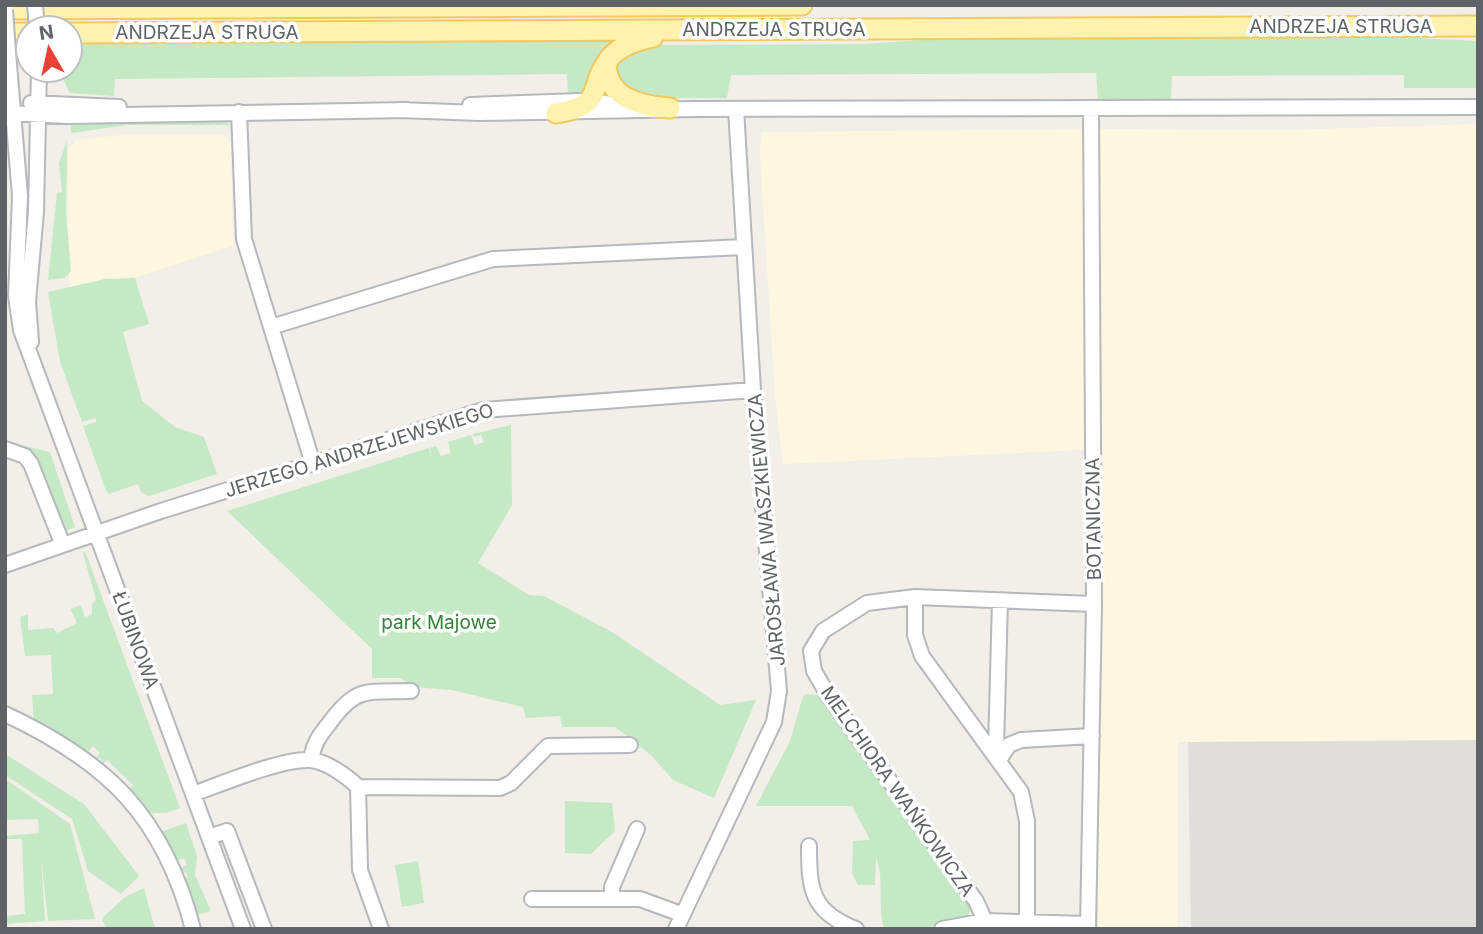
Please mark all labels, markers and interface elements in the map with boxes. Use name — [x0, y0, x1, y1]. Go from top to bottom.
north arrow — [14, 14, 84, 84]
street label: ANDRZEJA STRUGA — [1249, 15, 1433, 38]
street label: ANDRZEJA STRUGA — [682, 18, 866, 41]
text: N — [37, 20, 55, 45]
street label: ANDRZEJA STRUGA — [115, 21, 299, 44]
street label: JAROSŁAWA IWASZKIEWICZA — [743, 392, 790, 667]
street label: JERZEGO ANDRZEJEWSKIEGO — [222, 399, 496, 502]
street label: BOTANICZNA — [1081, 457, 1106, 581]
street label: ŁUBINOWA — [107, 588, 164, 692]
park label: park Majowe — [381, 611, 497, 634]
street label: MELCHIORA WAŃKOWICZA — [816, 681, 980, 901]

